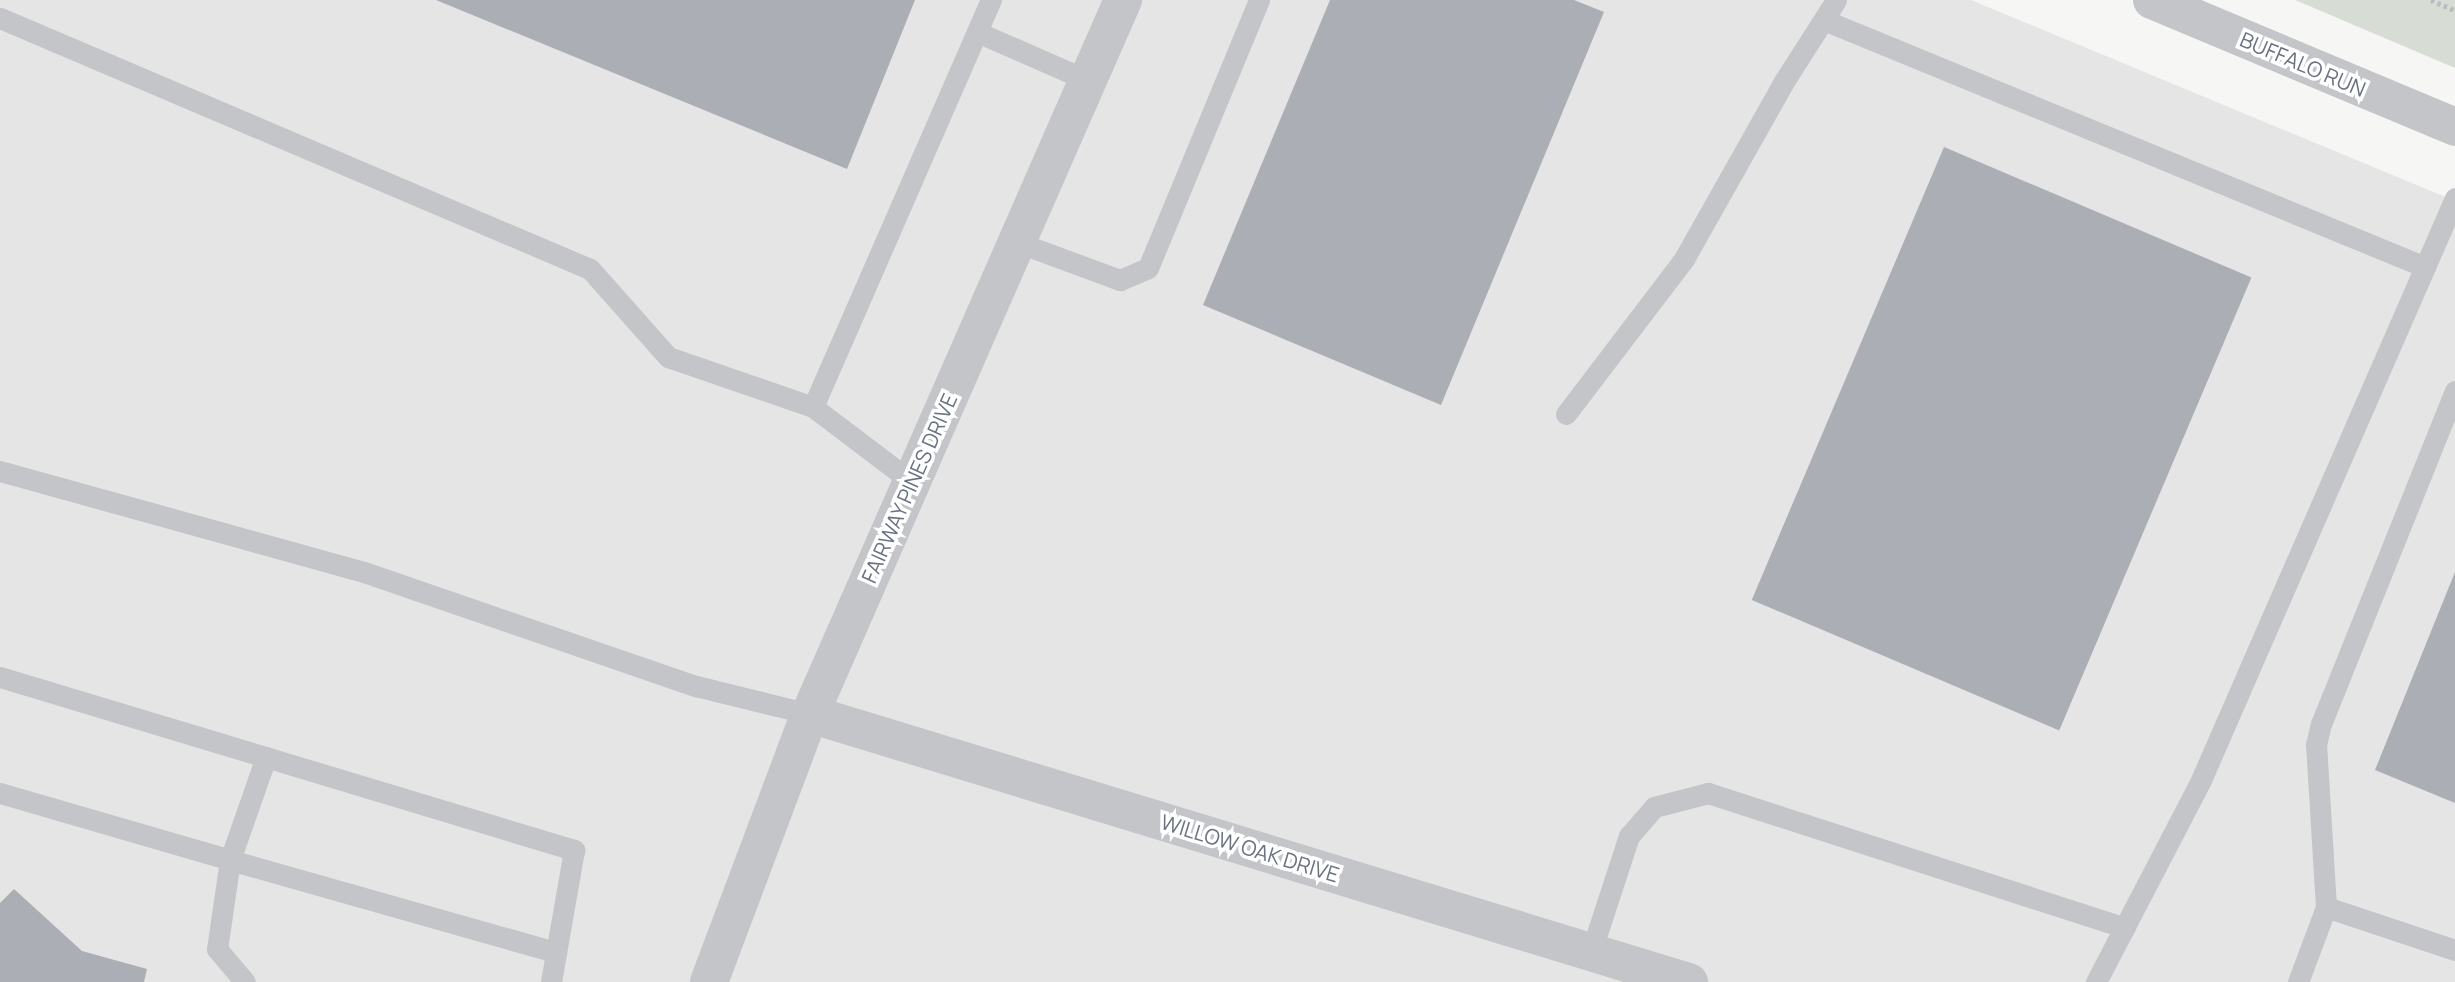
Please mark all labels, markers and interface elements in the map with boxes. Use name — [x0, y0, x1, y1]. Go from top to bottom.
street label: BUFFALO RUN — [2236, 26, 2370, 102]
street label: FAIRWAY PINES DRIVE — [856, 389, 962, 587]
street label: WILLOW OAK DRIVE — [1158, 809, 1342, 887]

